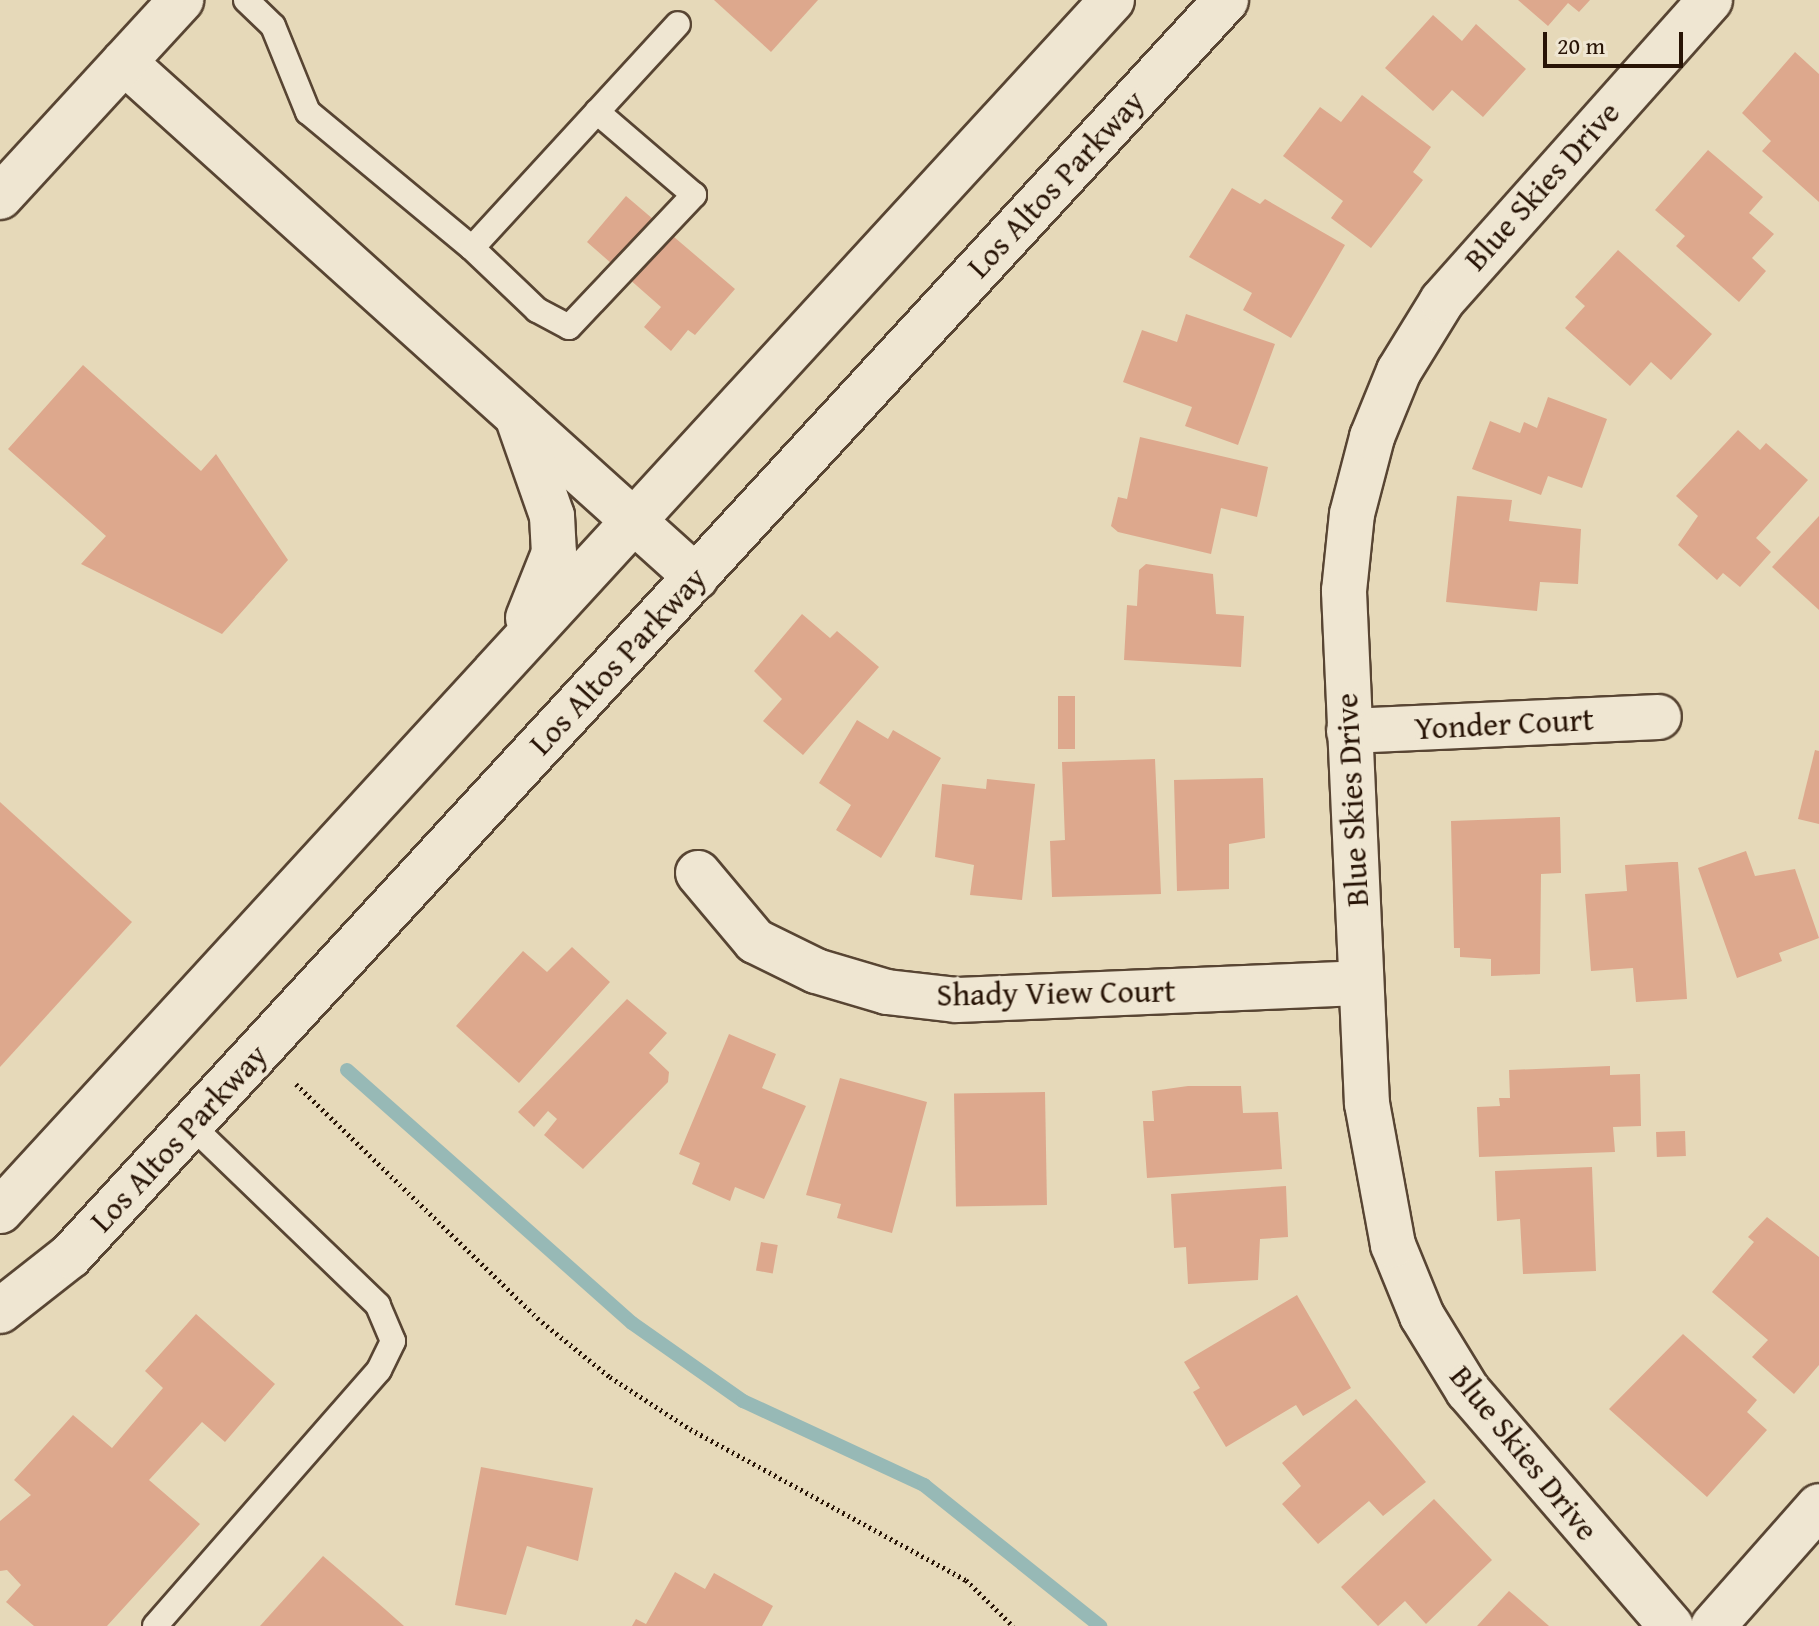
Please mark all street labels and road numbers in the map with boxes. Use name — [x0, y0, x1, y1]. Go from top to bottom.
street label: Los Altos Parkway — [959, 82, 1153, 286]
street label: Blue Skies Drive — [1456, 94, 1628, 278]
street label: Los Altos Parkway — [521, 559, 715, 763]
street label: Blue Skies Drive — [1327, 692, 1377, 908]
street label: Yonder Court — [1413, 700, 1595, 748]
street label: Shady View Court — [936, 972, 1176, 1014]
street label: Los Altos Parkway — [82, 1036, 276, 1240]
street label: Blue Skies Drive — [1442, 1358, 1606, 1548]

